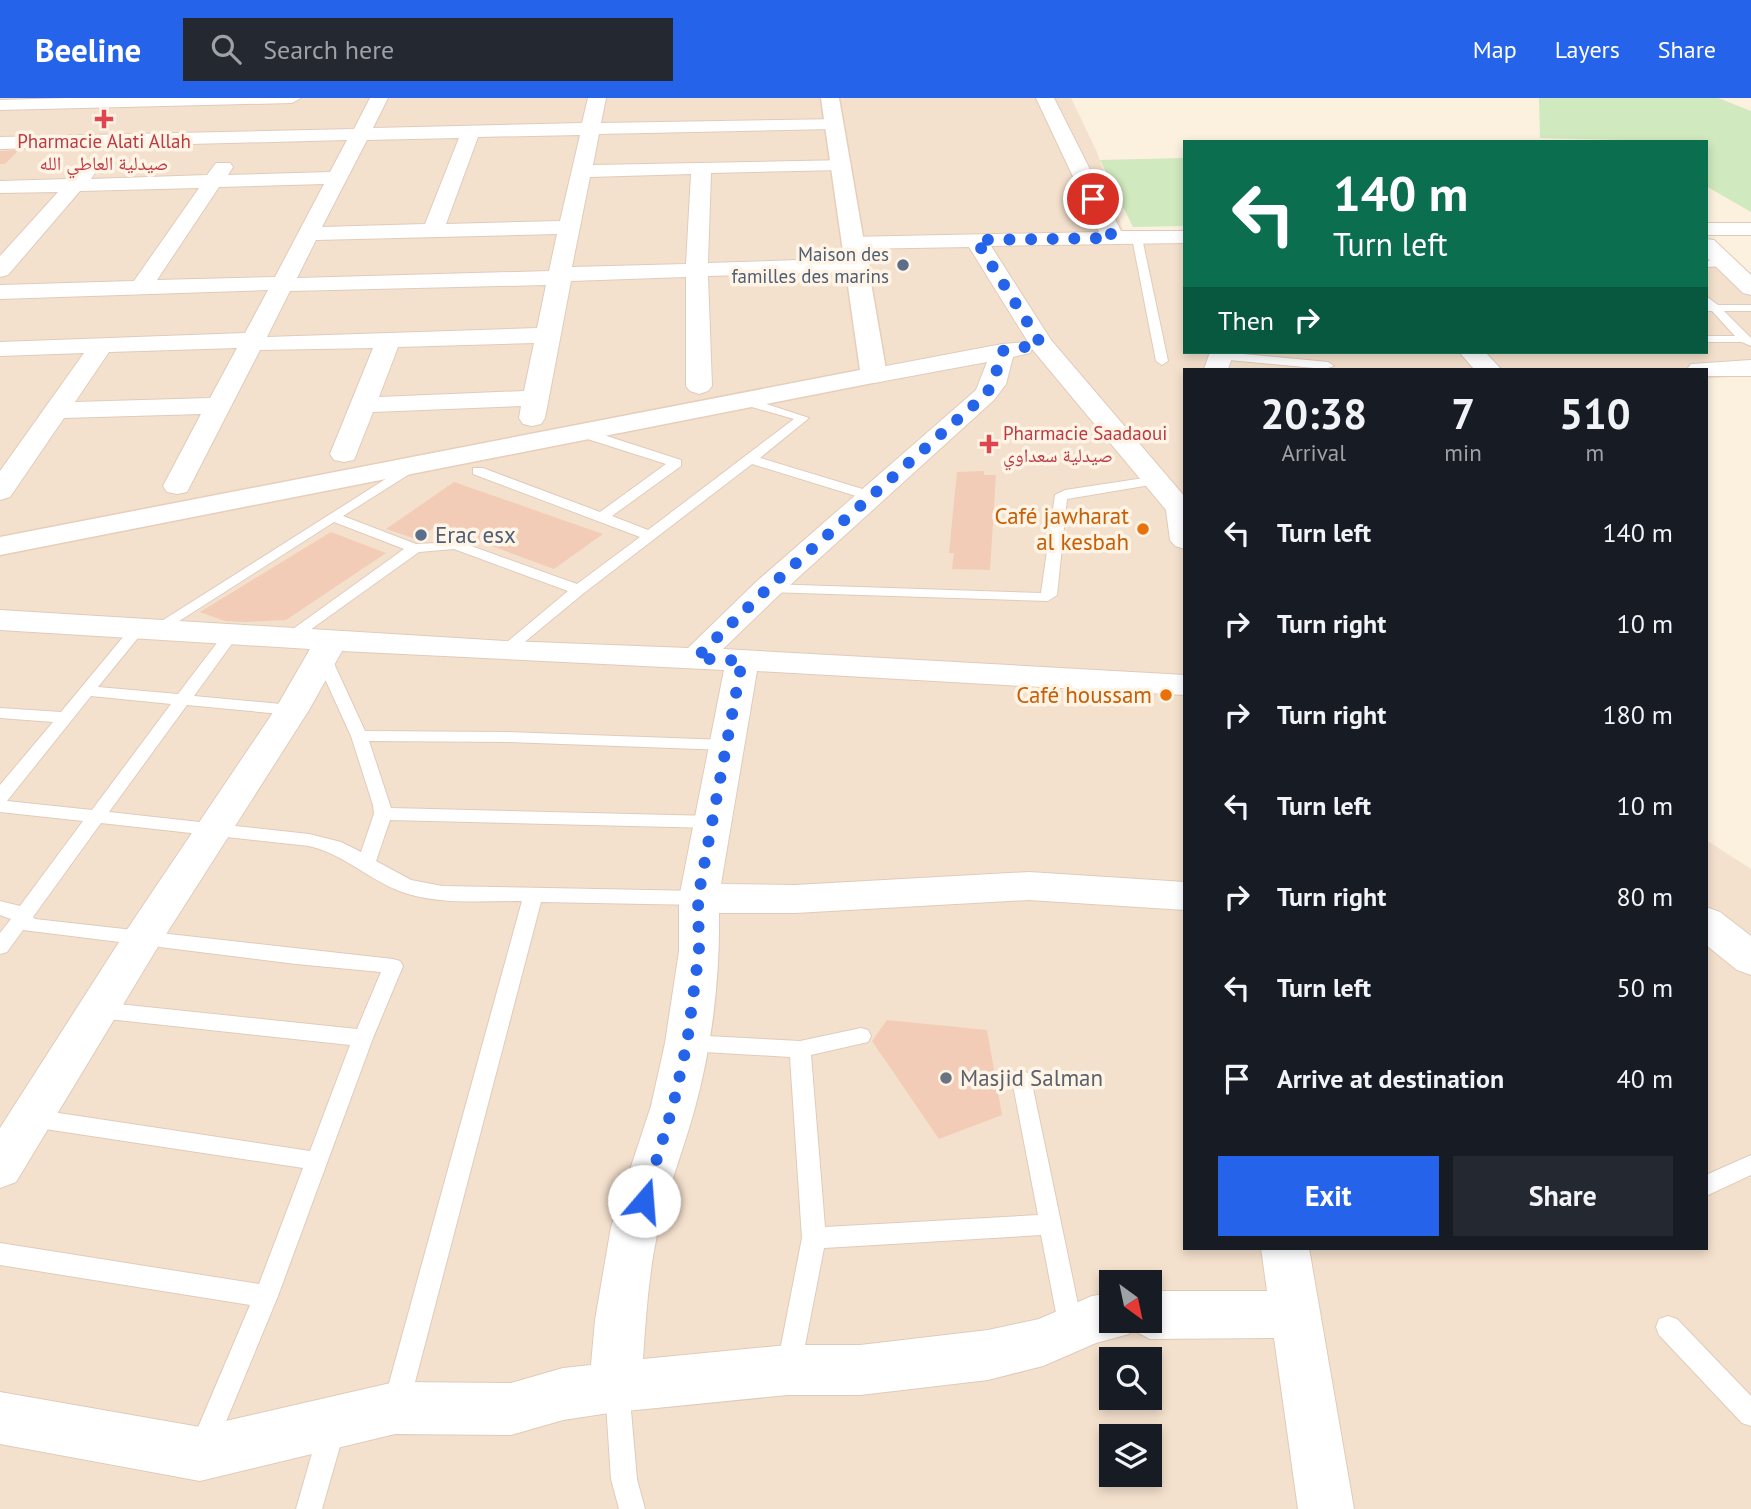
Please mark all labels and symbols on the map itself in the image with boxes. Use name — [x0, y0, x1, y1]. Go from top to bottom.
marker: Pharmacie Alati Allah صيدلية العاطي الله — [96, 111, 112, 127]
place label: Pharmacie Alati Allah صيدلية العاطي الله — [17, 129, 191, 179]
pin — [1063, 169, 1123, 229]
place label: Maison des familles des marins — [731, 242, 889, 288]
marker: Maison des familles des marins — [895, 257, 911, 273]
place label: Pharmacie Saadaoui صيدلية سعداوي — [1003, 421, 1167, 471]
marker: Pharmacie Saadaoui صيدلية سعداوي — [981, 436, 997, 452]
place label: Café jawharat al kesbah — [994, 501, 1129, 556]
place label: Erac esx — [435, 520, 516, 549]
marker: Café jawharat al kesbah — [1135, 521, 1151, 537]
marker: Erac esx — [413, 527, 429, 543]
place label: Café houssam — [1016, 680, 1152, 709]
marker: Café houssam — [1158, 687, 1174, 703]
place label: Masjid Salman — [960, 1063, 1103, 1092]
marker: Masjid Salman — [938, 1070, 954, 1086]
position arrow — [607, 1164, 681, 1238]
north arrow — [1099, 1270, 1162, 1334]

